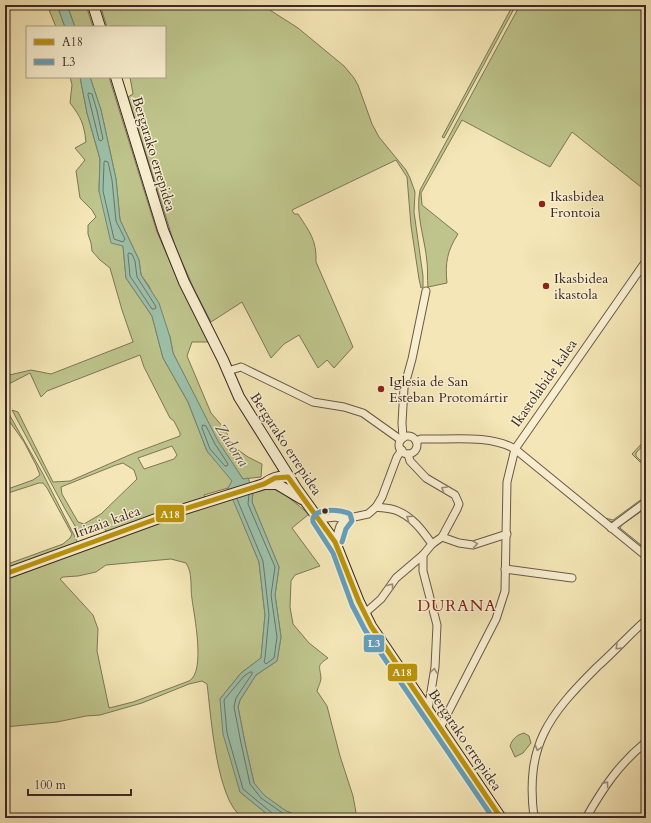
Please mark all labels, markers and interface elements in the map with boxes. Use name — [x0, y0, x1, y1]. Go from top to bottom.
legend — [26, 26, 166, 78]
text: A18 — [62, 34, 83, 50]
text: L3 — [62, 54, 75, 70]
street label: Bergarako errepidea — [128, 94, 180, 214]
place label: Ikasbidea Frontoia — [550, 187, 604, 222]
marker: Ikasbidea Frontoia — [537, 199, 547, 209]
place label: Ikasbidea ikastola — [554, 269, 608, 304]
marker: Ikasbidea ikastola — [541, 281, 551, 291]
street label: Ikastolabide kalea — [507, 335, 581, 431]
place label: Iglesia de San Esteban Protomártir — [389, 372, 509, 407]
marker: Iglesia de San Esteban Protomártir — [376, 384, 386, 394]
street label: Bergarako errepidea — [246, 389, 326, 499]
water label: Zadorra — [211, 420, 254, 471]
one-way arrow — [441, 486, 448, 494]
street label: Irizaia kalea — [71, 501, 143, 543]
line badge: A18 — [155, 504, 185, 523]
unlabelled marker — [320, 506, 330, 516]
text: A18 — [160, 507, 180, 522]
one-way arrow — [406, 516, 413, 523]
one-way arrow — [471, 540, 478, 549]
one-way arrow — [386, 583, 393, 590]
district label: DURANA — [417, 595, 497, 617]
line badge: L3 — [363, 634, 385, 653]
text: L3 — [368, 636, 381, 651]
one-way arrow — [615, 643, 623, 650]
line badge: A18 — [387, 663, 418, 682]
text: A18 — [392, 665, 412, 680]
one-way arrow — [429, 668, 438, 674]
street label: Bergarako errepidea — [424, 685, 506, 795]
one-way arrow — [534, 744, 543, 751]
scale bar — [28, 771, 131, 797]
text: 100 m — [34, 777, 67, 793]
one-way arrow — [601, 782, 608, 789]

